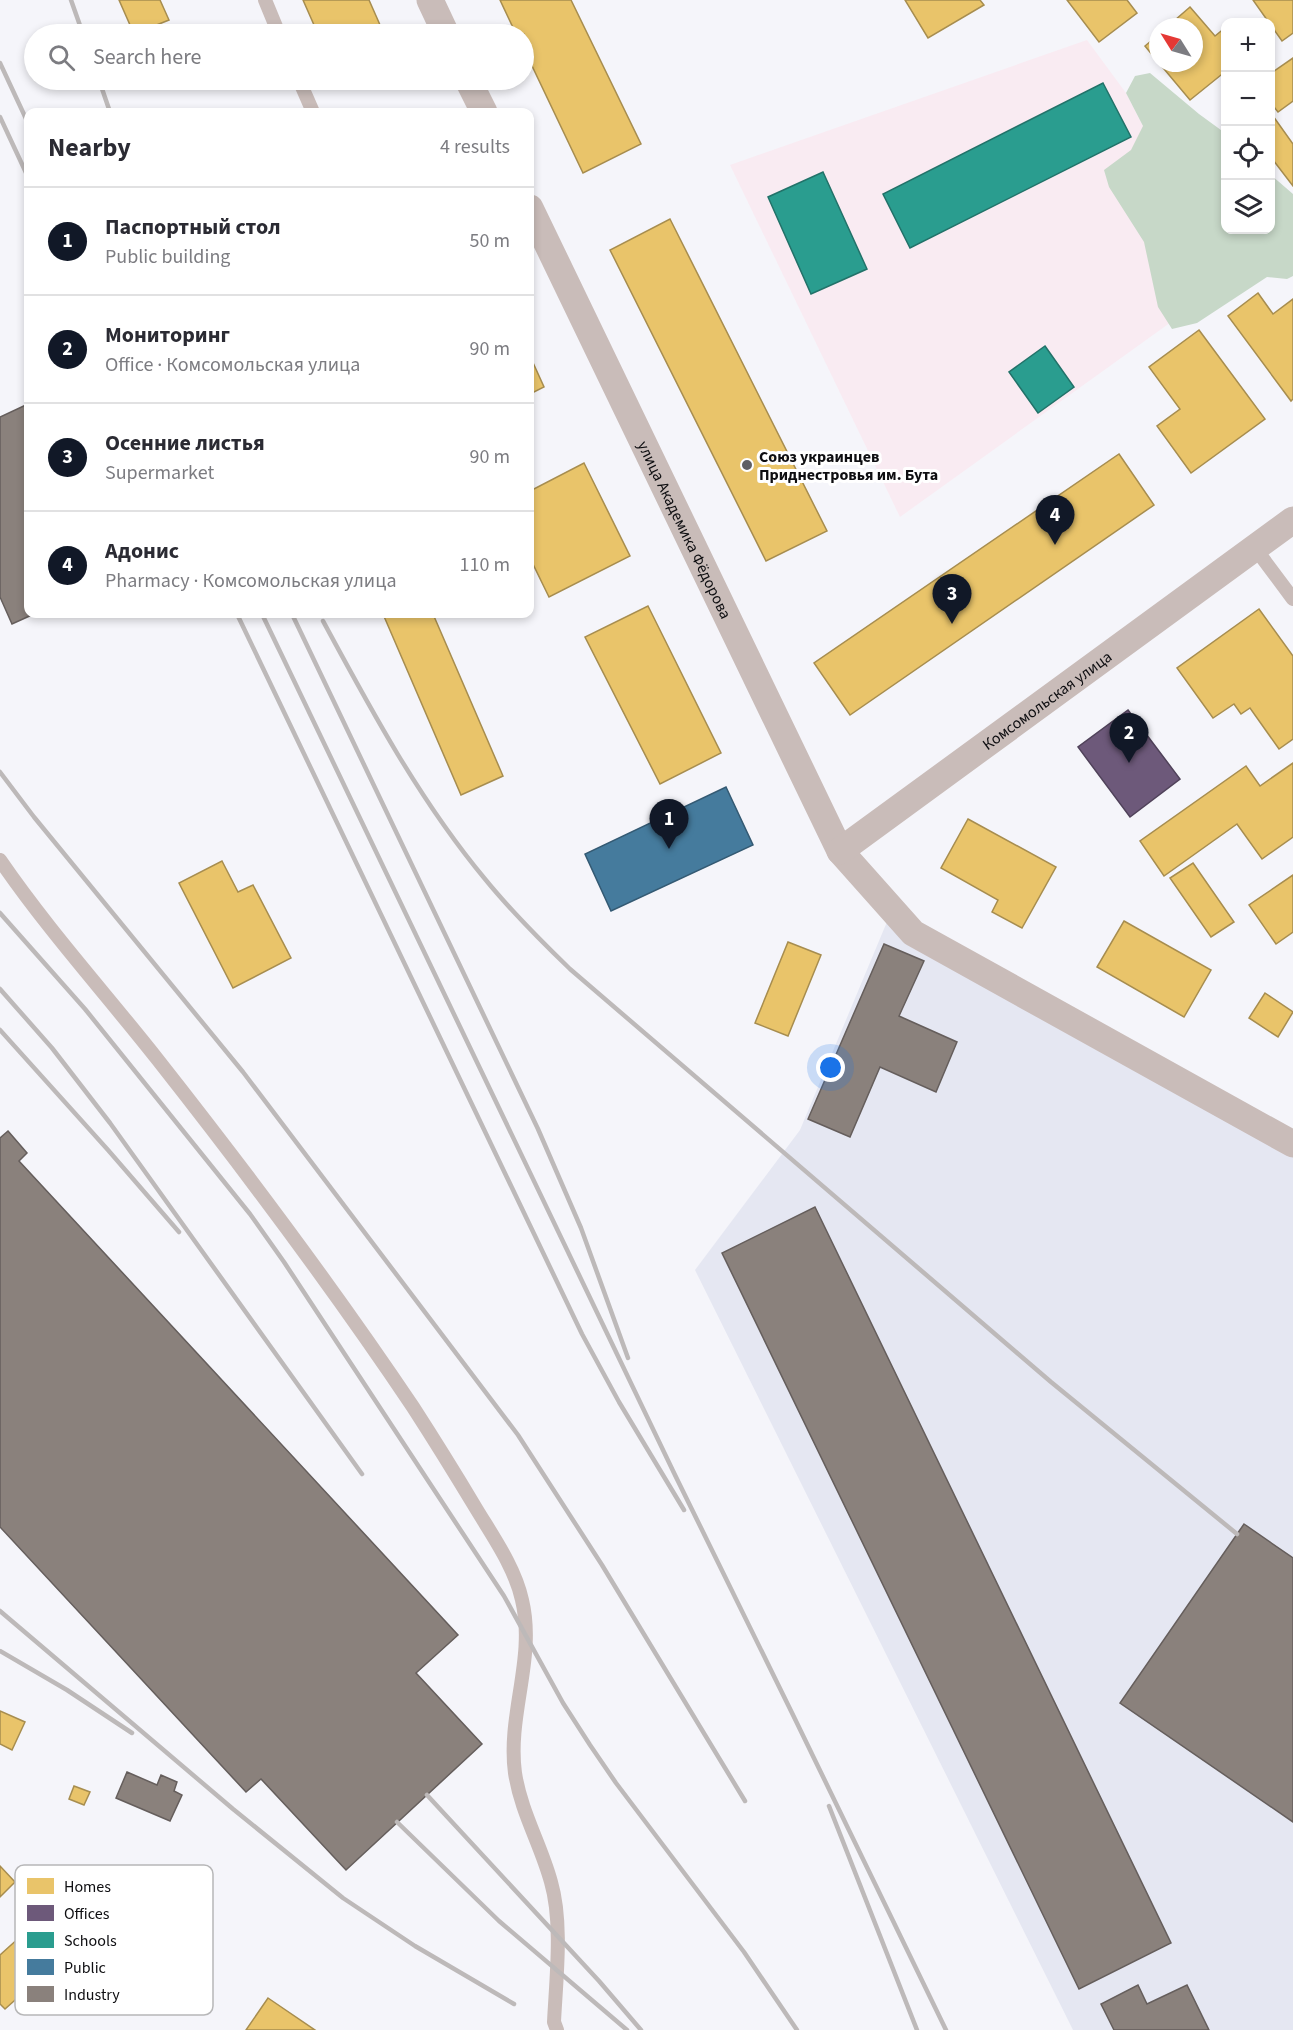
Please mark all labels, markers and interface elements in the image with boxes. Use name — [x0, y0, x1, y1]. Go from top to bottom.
north arrow — [1149, 18, 1203, 72]
map controls — [1221, 18, 1275, 234]
button: + — [1221, 18, 1275, 72]
search box — [24, 24, 534, 90]
icon: search — [45, 41, 78, 74]
text: Search here — [93, 41, 201, 73]
button: − — [1221, 72, 1275, 126]
button: locate — [1221, 126, 1275, 180]
text: Nearby — [48, 129, 131, 166]
text: 4 results — [440, 133, 510, 161]
button: layers — [1221, 180, 1275, 234]
text: Паспортный стол — [105, 211, 281, 243]
text: 1 — [62, 227, 73, 255]
text: 50 m — [470, 227, 510, 255]
text: Public building — [105, 243, 230, 271]
text: Мониторинг — [105, 319, 230, 351]
text: 2 — [62, 335, 73, 363]
text: 90 m — [470, 335, 510, 363]
text: Office · Комсомольская улица — [105, 351, 360, 379]
text: Осенние листья — [105, 427, 265, 459]
street label: улица Академика Фёдорова — [632, 437, 736, 623]
text: 3 — [62, 443, 73, 471]
text: 90 m — [470, 443, 510, 471]
place label: Союз украинцев Приднестровья им. Бута — [759, 446, 938, 486]
marker: Союз украинцев Приднестровья им. Бута — [740, 458, 754, 472]
text: Supermarket — [105, 459, 214, 487]
pin: 4 — [1036, 496, 1074, 545]
text: Адонис — [105, 535, 179, 567]
text: 4 — [62, 551, 73, 579]
text: 110 m — [460, 551, 510, 579]
text: Pharmacy · Комсомольская улица — [105, 567, 396, 595]
pin: 3 — [932, 574, 972, 624]
street label: Комсомольская улица — [978, 646, 1117, 755]
pin: 2 — [1110, 714, 1148, 763]
pin: 1 — [650, 800, 688, 849]
your location — [816, 1053, 845, 1082]
legend — [15, 1865, 213, 2015]
text: Homes — [64, 1876, 111, 1898]
text: Offices — [64, 1903, 110, 1925]
text: Schools — [64, 1930, 117, 1952]
text: Public — [64, 1957, 106, 1979]
text: Industry — [64, 1984, 120, 2006]

